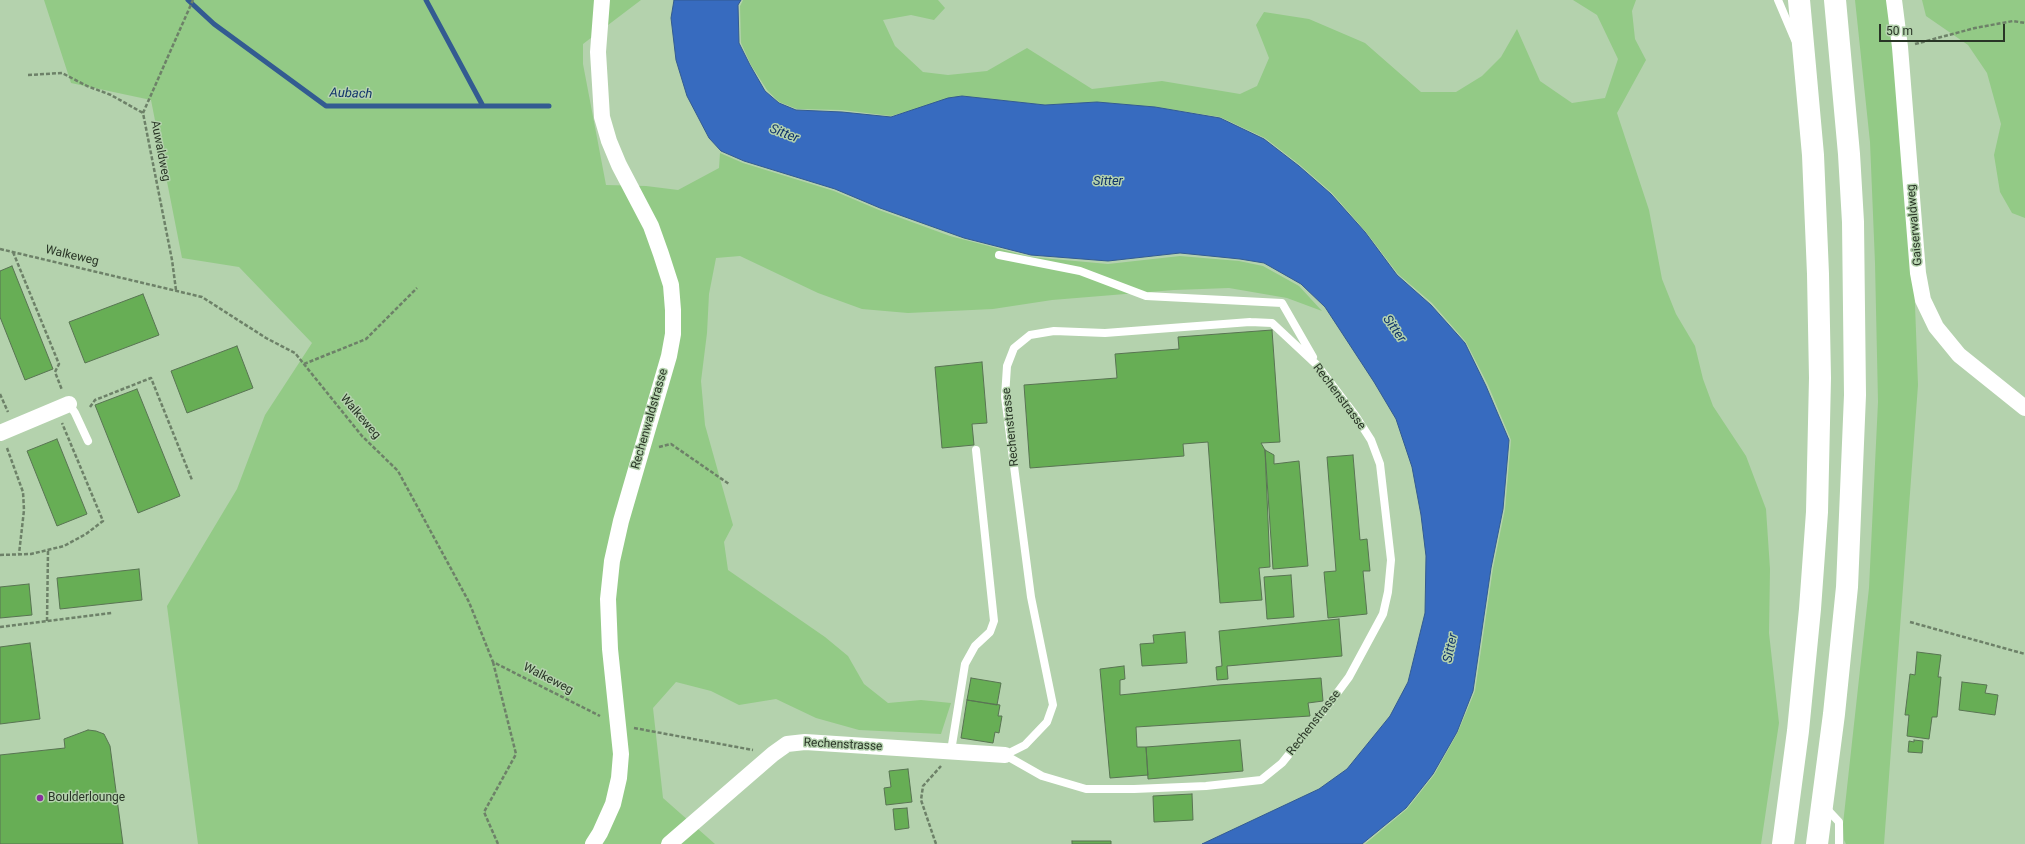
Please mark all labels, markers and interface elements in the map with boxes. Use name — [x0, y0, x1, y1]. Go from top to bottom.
scale bar — [1881, 16, 2007, 42]
text: 50 m — [1886, 24, 1913, 38]
water label: Aubach — [329, 85, 373, 103]
street label: Auwaldweg — [147, 119, 173, 183]
water label: Sitter — [767, 121, 801, 147]
water label: Sitter — [1093, 174, 1123, 190]
street label: Gaiserwaldweg — [1904, 184, 1926, 266]
street label: Walkeweg — [44, 243, 100, 269]
water label: Sitter — [1379, 312, 1409, 346]
street label: Rechenstrasse — [1310, 361, 1368, 433]
street label: Rechenwaldstrasse — [629, 367, 671, 471]
street label: Rechenstrasse — [1000, 387, 1022, 467]
street label: Walkeweg — [337, 392, 383, 442]
water label: Sitter — [1441, 632, 1461, 664]
street label: Walkeweg — [521, 660, 575, 698]
street label: Rechenstrasse — [1284, 687, 1344, 759]
street label: Rechenstrasse — [803, 736, 883, 754]
place label: Boulderlounge — [48, 791, 125, 805]
marker: Boulderlounge — [35, 793, 45, 803]

